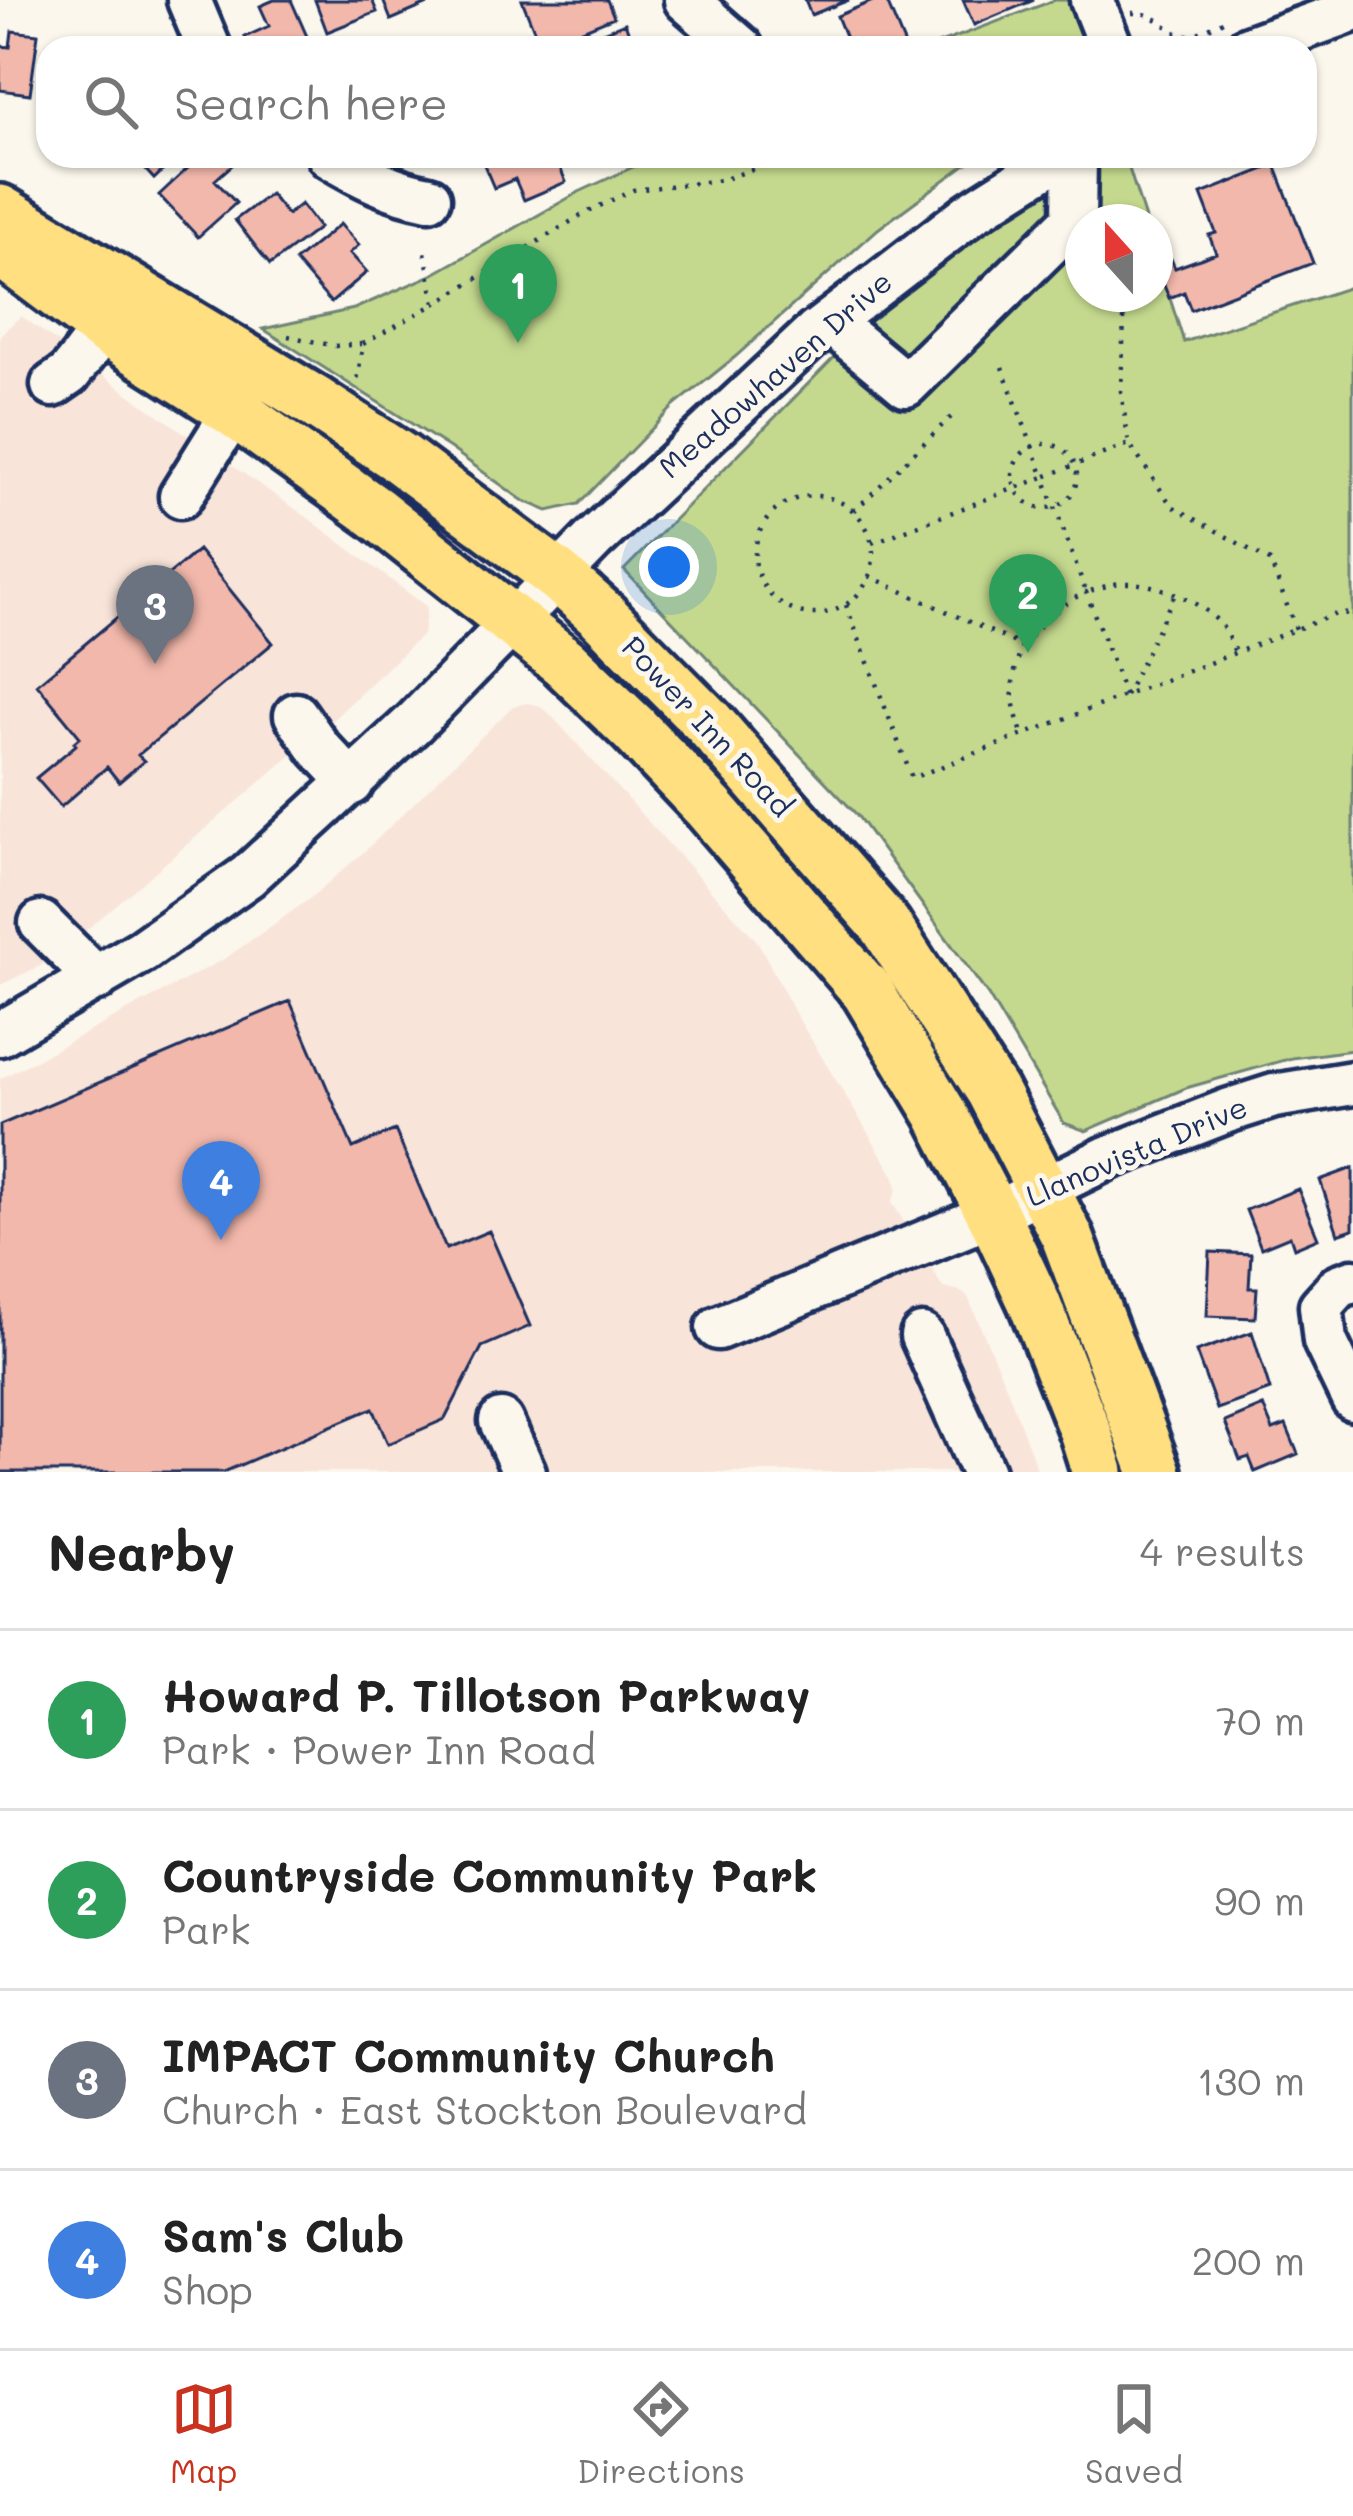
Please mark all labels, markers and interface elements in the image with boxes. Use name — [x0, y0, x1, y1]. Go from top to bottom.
search box — [36, 36, 1317, 168]
icon: search — [78, 69, 144, 135]
text: Search here — [174, 73, 448, 131]
north arrow — [1065, 204, 1173, 312]
pin: 1 — [479, 244, 557, 343]
street label: Meadowhaven Drive — [650, 261, 900, 486]
your location — [639, 537, 699, 597]
pin: 2 — [989, 554, 1067, 653]
pin: 3 — [116, 565, 194, 664]
street label: Power Inn Road — [614, 627, 803, 825]
street label: Llanovista Drive — [1019, 1085, 1253, 1215]
pin: 4 — [182, 1141, 260, 1240]
text: Nearby — [48, 1517, 235, 1584]
text: 4 results — [1140, 1525, 1305, 1576]
text: Howard P. Tillotson Parkway — [162, 1665, 810, 1723]
text: 1 — [78, 1694, 96, 1745]
text: 70 m — [1216, 1694, 1305, 1745]
text: Park · Power Inn Road — [162, 1723, 596, 1774]
text: Countryside Community Park — [162, 1845, 817, 1903]
text: 2 — [76, 1874, 98, 1925]
text: 90 m — [1214, 1874, 1305, 1925]
text: Park — [162, 1903, 250, 1954]
text: IMPACT Community Church — [162, 2025, 775, 2083]
text: 3 — [75, 2054, 99, 2105]
text: 130 m — [1197, 2054, 1305, 2105]
text: Church · East Stockton Boulevard — [162, 2083, 807, 2134]
text: Sam's Club — [162, 2205, 404, 2263]
text: 4 — [75, 2234, 99, 2285]
text: 200 m — [1192, 2234, 1305, 2285]
text: Shop — [162, 2263, 253, 2314]
tab: Map — [170, 2376, 237, 2491]
tab: Directions — [577, 2376, 745, 2491]
tab: Saved — [1085, 2376, 1183, 2491]

